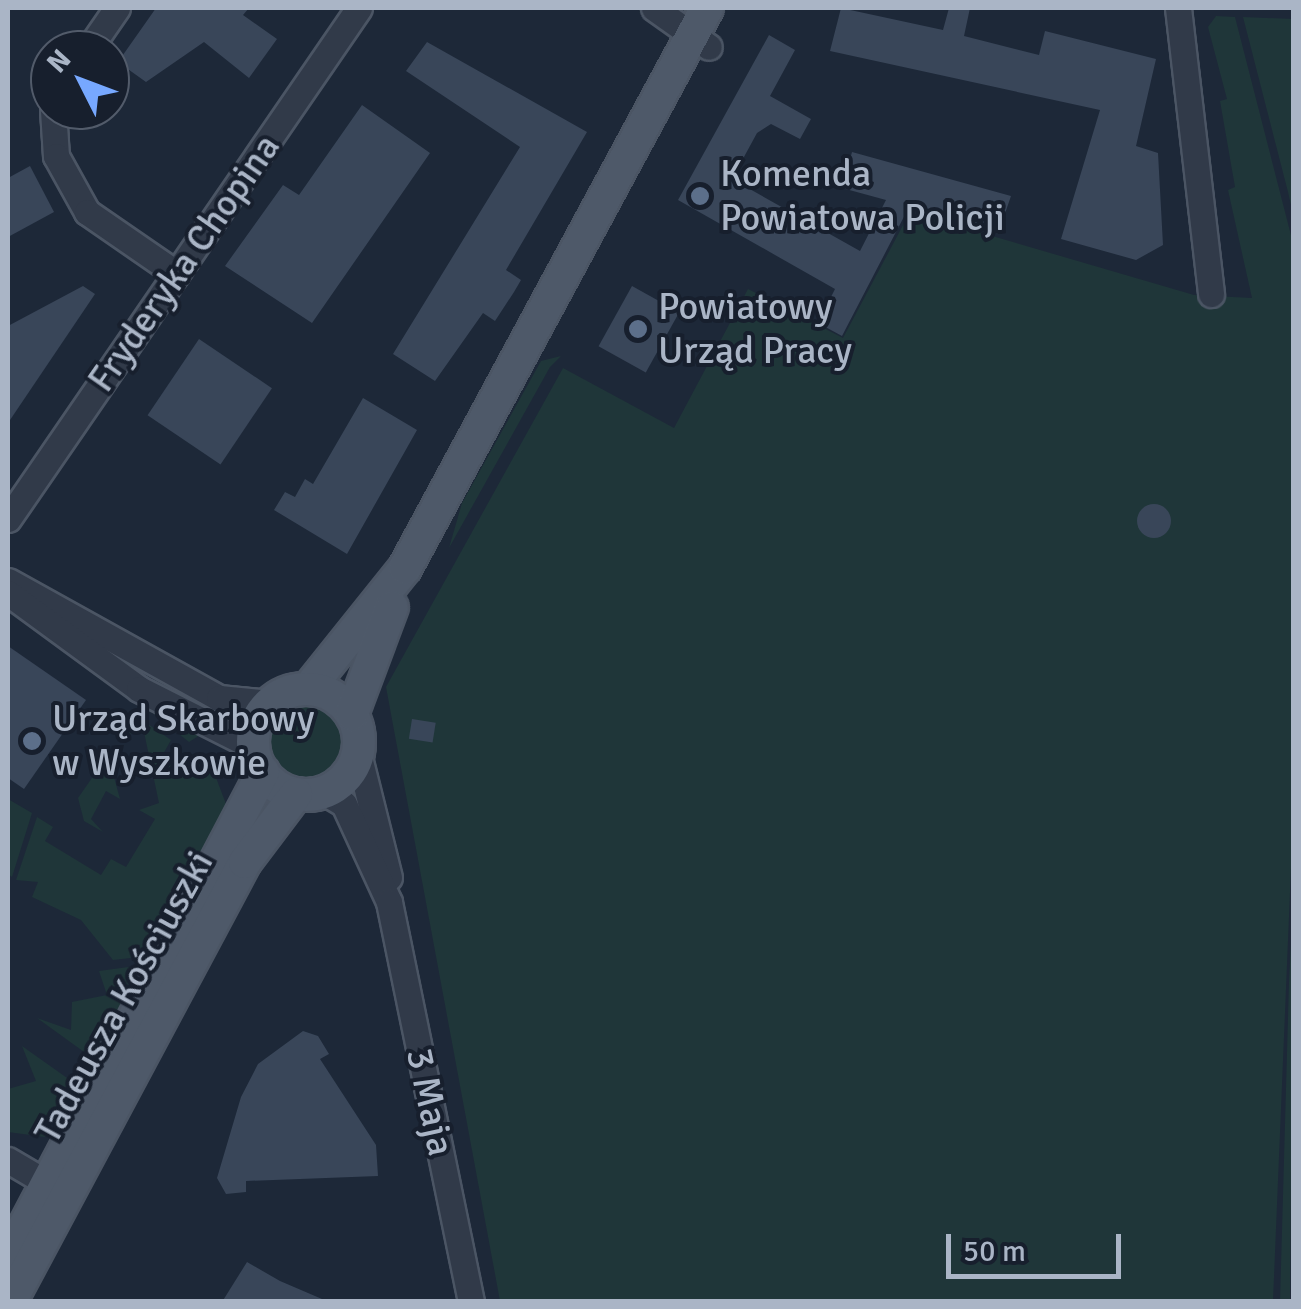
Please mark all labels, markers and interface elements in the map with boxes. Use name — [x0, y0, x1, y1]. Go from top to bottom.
north arrow — [30, 30, 130, 130]
text: N — [40, 43, 78, 80]
street label: Fryderyka Chopina — [78, 126, 290, 400]
place label: Komenda Powiatowa Policji — [720, 151, 1005, 240]
marker: Komenda Powiatowa Policji — [689, 185, 711, 207]
place label: Powiatowy Urząd Pracy — [658, 284, 852, 373]
marker: Powiatowy Urząd Pracy — [627, 318, 649, 340]
place label: Urząd Skarbowy w Wyszkowie — [52, 696, 315, 786]
marker: Urząd Skarbowy w Wyszkowie — [21, 730, 43, 752]
street label: Tadeusza Kościuszki — [25, 843, 223, 1151]
street label: 3 Maja — [396, 1044, 464, 1160]
scale bar — [951, 1214, 1126, 1276]
text: 50 m — [963, 1233, 1026, 1270]

